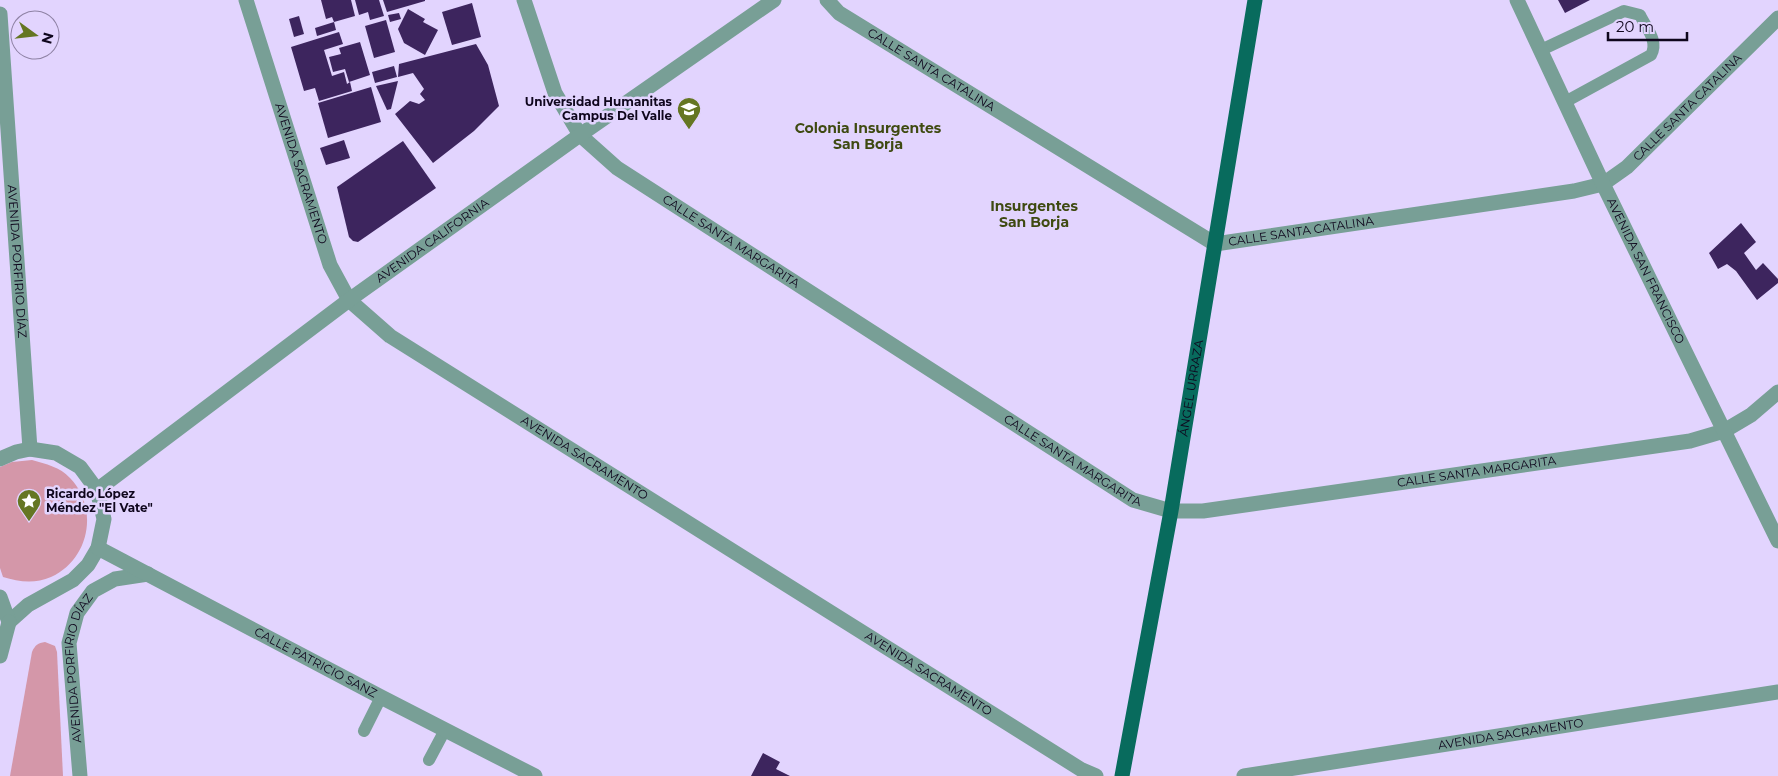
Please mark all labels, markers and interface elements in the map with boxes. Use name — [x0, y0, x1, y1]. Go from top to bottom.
north arrow — [10, 10, 60, 60]
scale bar — [1608, 10, 1687, 42]
text: 20 m — [1616, 17, 1654, 36]
street label: CALLE SANTA CATALINA — [865, 24, 998, 114]
text: N — [37, 31, 58, 46]
street label: CALLE SANTA CATALINA — [1630, 50, 1745, 164]
place label: Universidad Humanitas Campus Del Valle — [525, 94, 673, 123]
school or university icon: Universidad Humanitas Campus Del Valle — [676, 96, 702, 130]
street label: AVENIDA SACRAMENTO — [272, 101, 331, 246]
district label: Colonia Insurgentes San Borja — [795, 119, 942, 153]
street label: AVENIDA PORFIRIO DÍAZ — [5, 184, 30, 339]
street label: CALLE SANTA MARGARITA — [660, 191, 803, 291]
street label: AVENIDA CALIFORNIA — [373, 194, 492, 285]
street label: AVENIDA SAN FRANCISCO — [1604, 195, 1688, 346]
district label: Insurgentes San Borja — [990, 197, 1078, 231]
street label: CALLE SANTA CATALINA — [1227, 213, 1375, 249]
street label: ÁNGEL URRAZA — [1175, 338, 1206, 438]
street label: CALLE SANTA MARGARITA — [1001, 411, 1143, 509]
street label: AVENIDA SACRAMENTO — [518, 412, 651, 503]
street label: CALLE SANTA MARGARITA — [1396, 452, 1557, 490]
place label: Ricardo López Méndez "El Vate" — [46, 486, 153, 515]
place icon: Ricardo López Méndez "El Vate" — [16, 488, 42, 522]
street label: AVENIDA PORFIRIO DÍAZ — [61, 590, 96, 744]
street label: CALLE PATRICIO SANZ — [252, 624, 380, 701]
street label: AVENIDA SACRAMENTO — [862, 628, 995, 719]
street label: AVENIDA SACRAMENTO — [1437, 715, 1585, 752]

